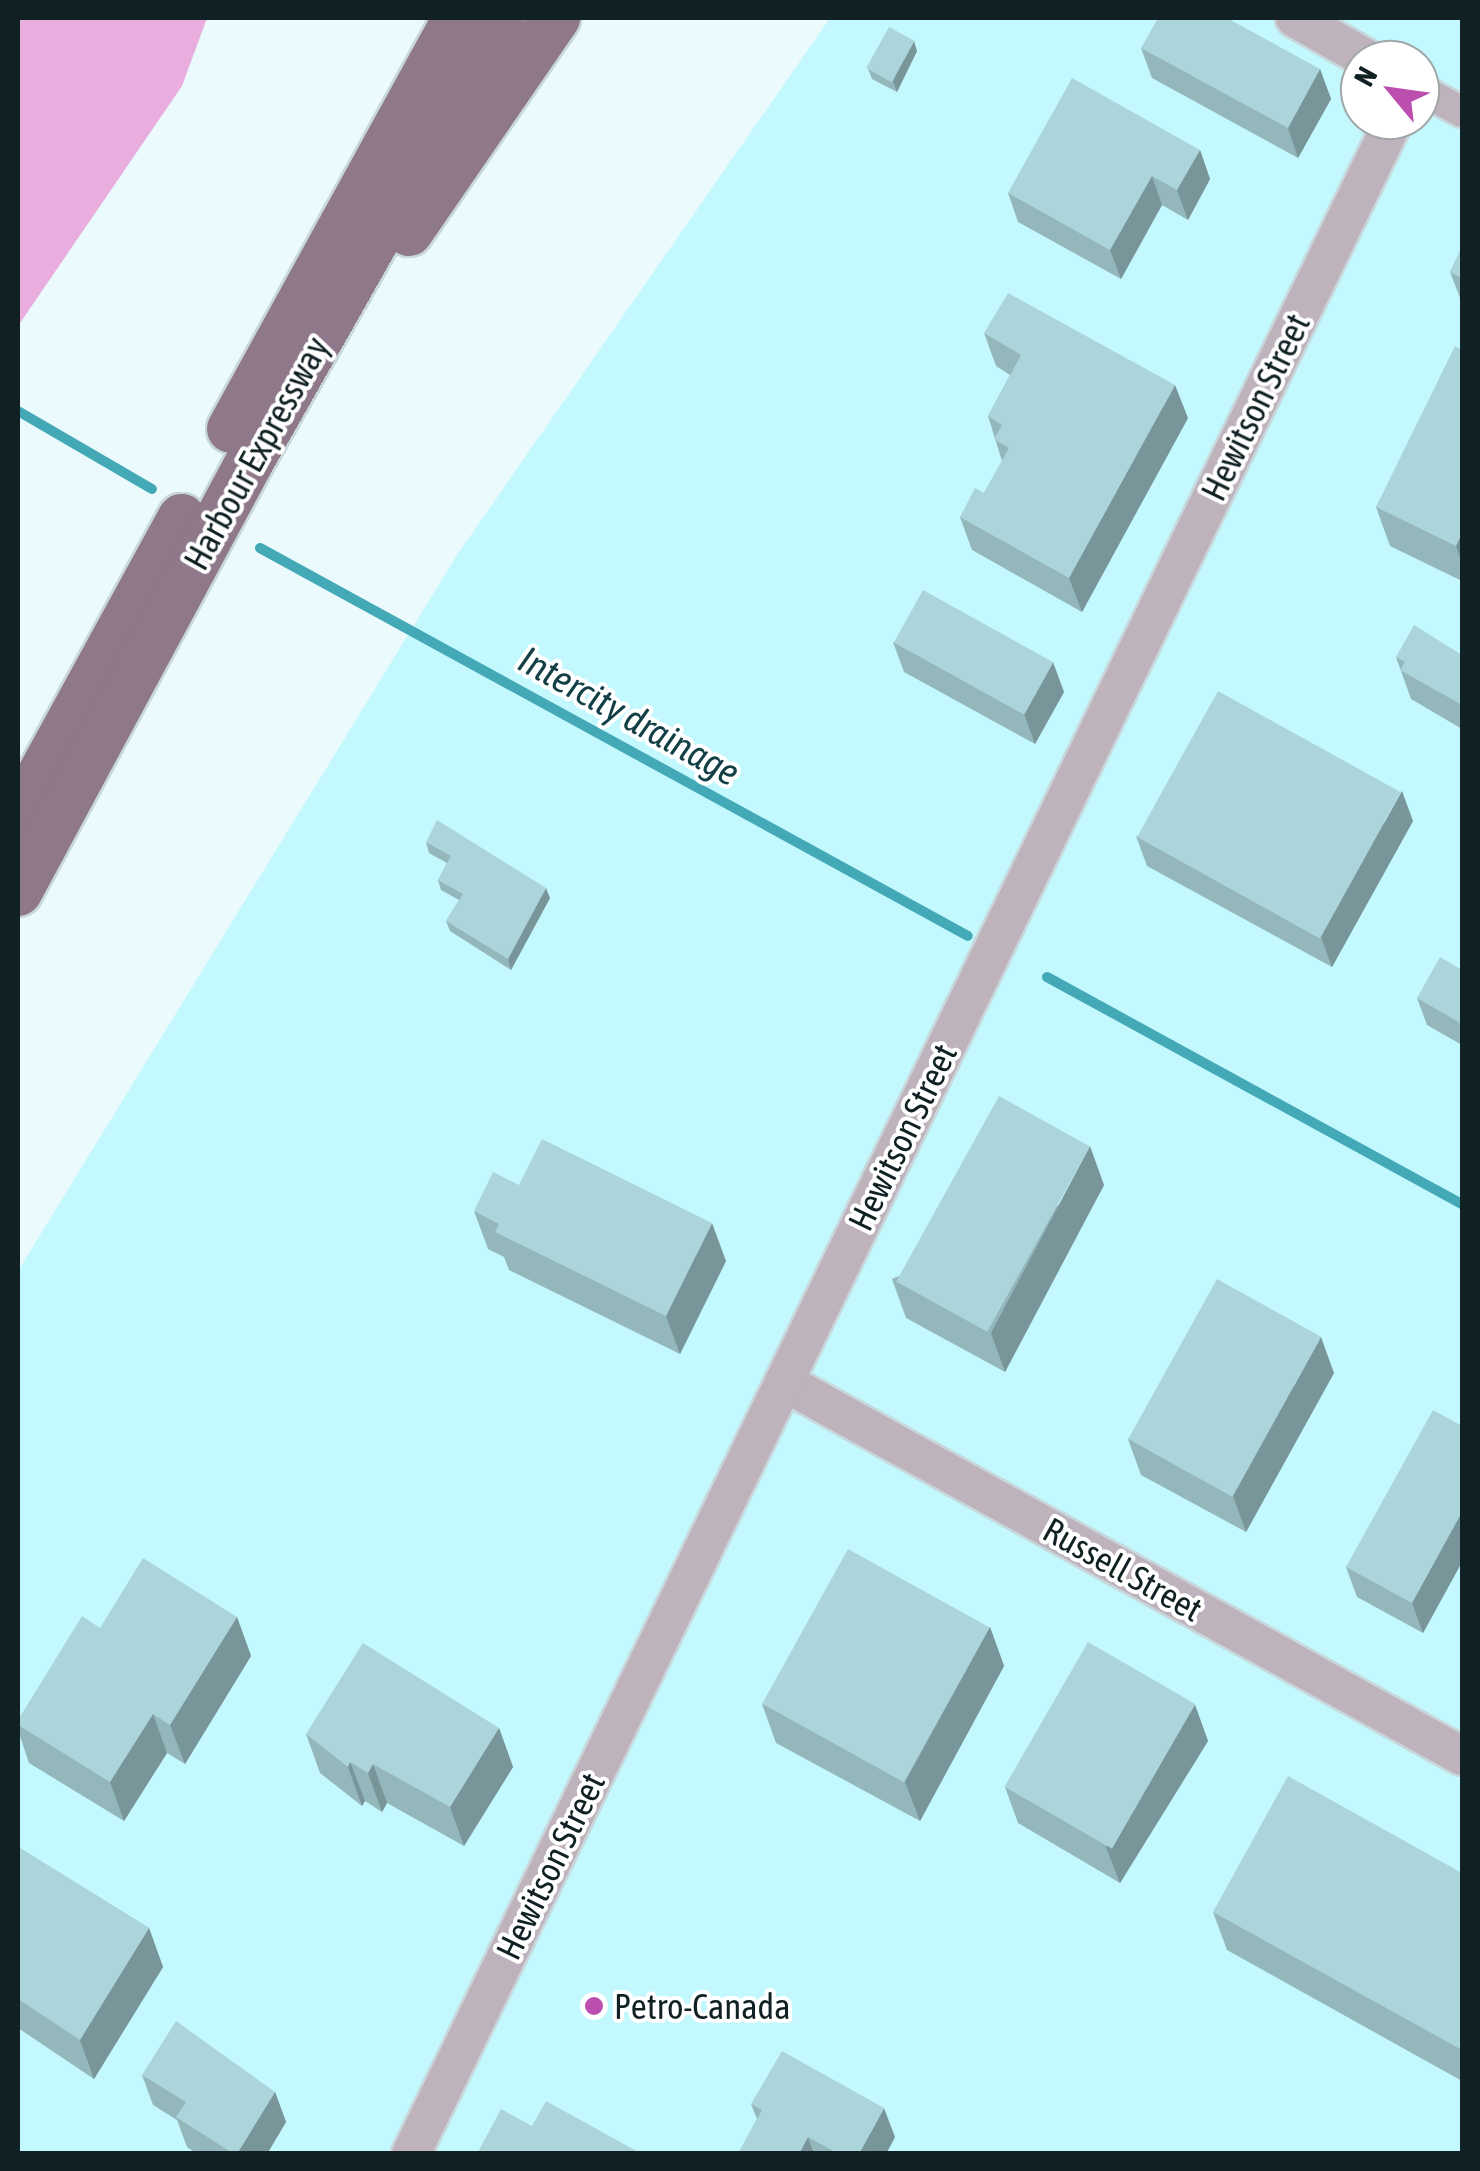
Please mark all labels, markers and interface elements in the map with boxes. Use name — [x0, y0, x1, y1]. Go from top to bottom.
north arrow — [1340, 40, 1440, 140]
text: N — [1348, 61, 1384, 91]
street label: Hewitson Street — [1192, 307, 1318, 507]
street label: Harbour Expressway — [175, 329, 337, 577]
water label: Intercity drainage — [511, 637, 747, 795]
street label: Hewitson Street — [839, 1037, 965, 1237]
street label: Russell Street — [1036, 1508, 1210, 1630]
street label: Hewitson Street — [487, 1766, 613, 1966]
place label: Petro-Canada — [614, 1985, 790, 2027]
marker: Petro-Canada — [583, 1995, 605, 2017]

